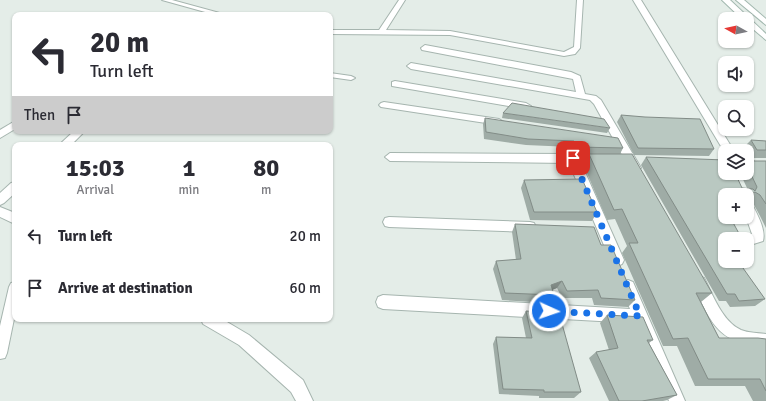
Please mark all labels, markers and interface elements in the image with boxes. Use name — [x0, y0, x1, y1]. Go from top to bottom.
north arrow — [718, 12, 754, 48]
map controls — [718, 12, 754, 268]
text: 20 m — [90, 26, 149, 60]
icon: left — [24, 28, 76, 80]
button: sound — [718, 56, 754, 92]
text: Turn left — [90, 60, 153, 82]
button: search — [718, 100, 754, 136]
icon: arrive — [63, 104, 85, 126]
text: Then — [24, 106, 55, 124]
pin — [556, 141, 590, 175]
button: layers — [718, 144, 754, 180]
icon: arrive — [562, 147, 584, 169]
text: 15:03 — [66, 153, 125, 183]
text: 1 — [182, 153, 195, 183]
text: 80 — [253, 153, 279, 183]
text: Arrival — [77, 182, 114, 198]
text: min — [178, 182, 199, 198]
text: m — [261, 182, 271, 198]
button: + — [718, 188, 754, 224]
icon: left — [24, 225, 46, 247]
text: Turn left — [58, 227, 112, 245]
text: 20 m — [290, 227, 321, 245]
button: − — [718, 232, 754, 268]
icon: arrive — [24, 277, 46, 299]
text: Arrive at destination — [58, 279, 193, 297]
text: 60 m — [290, 279, 321, 297]
position arrow — [528, 290, 570, 332]

